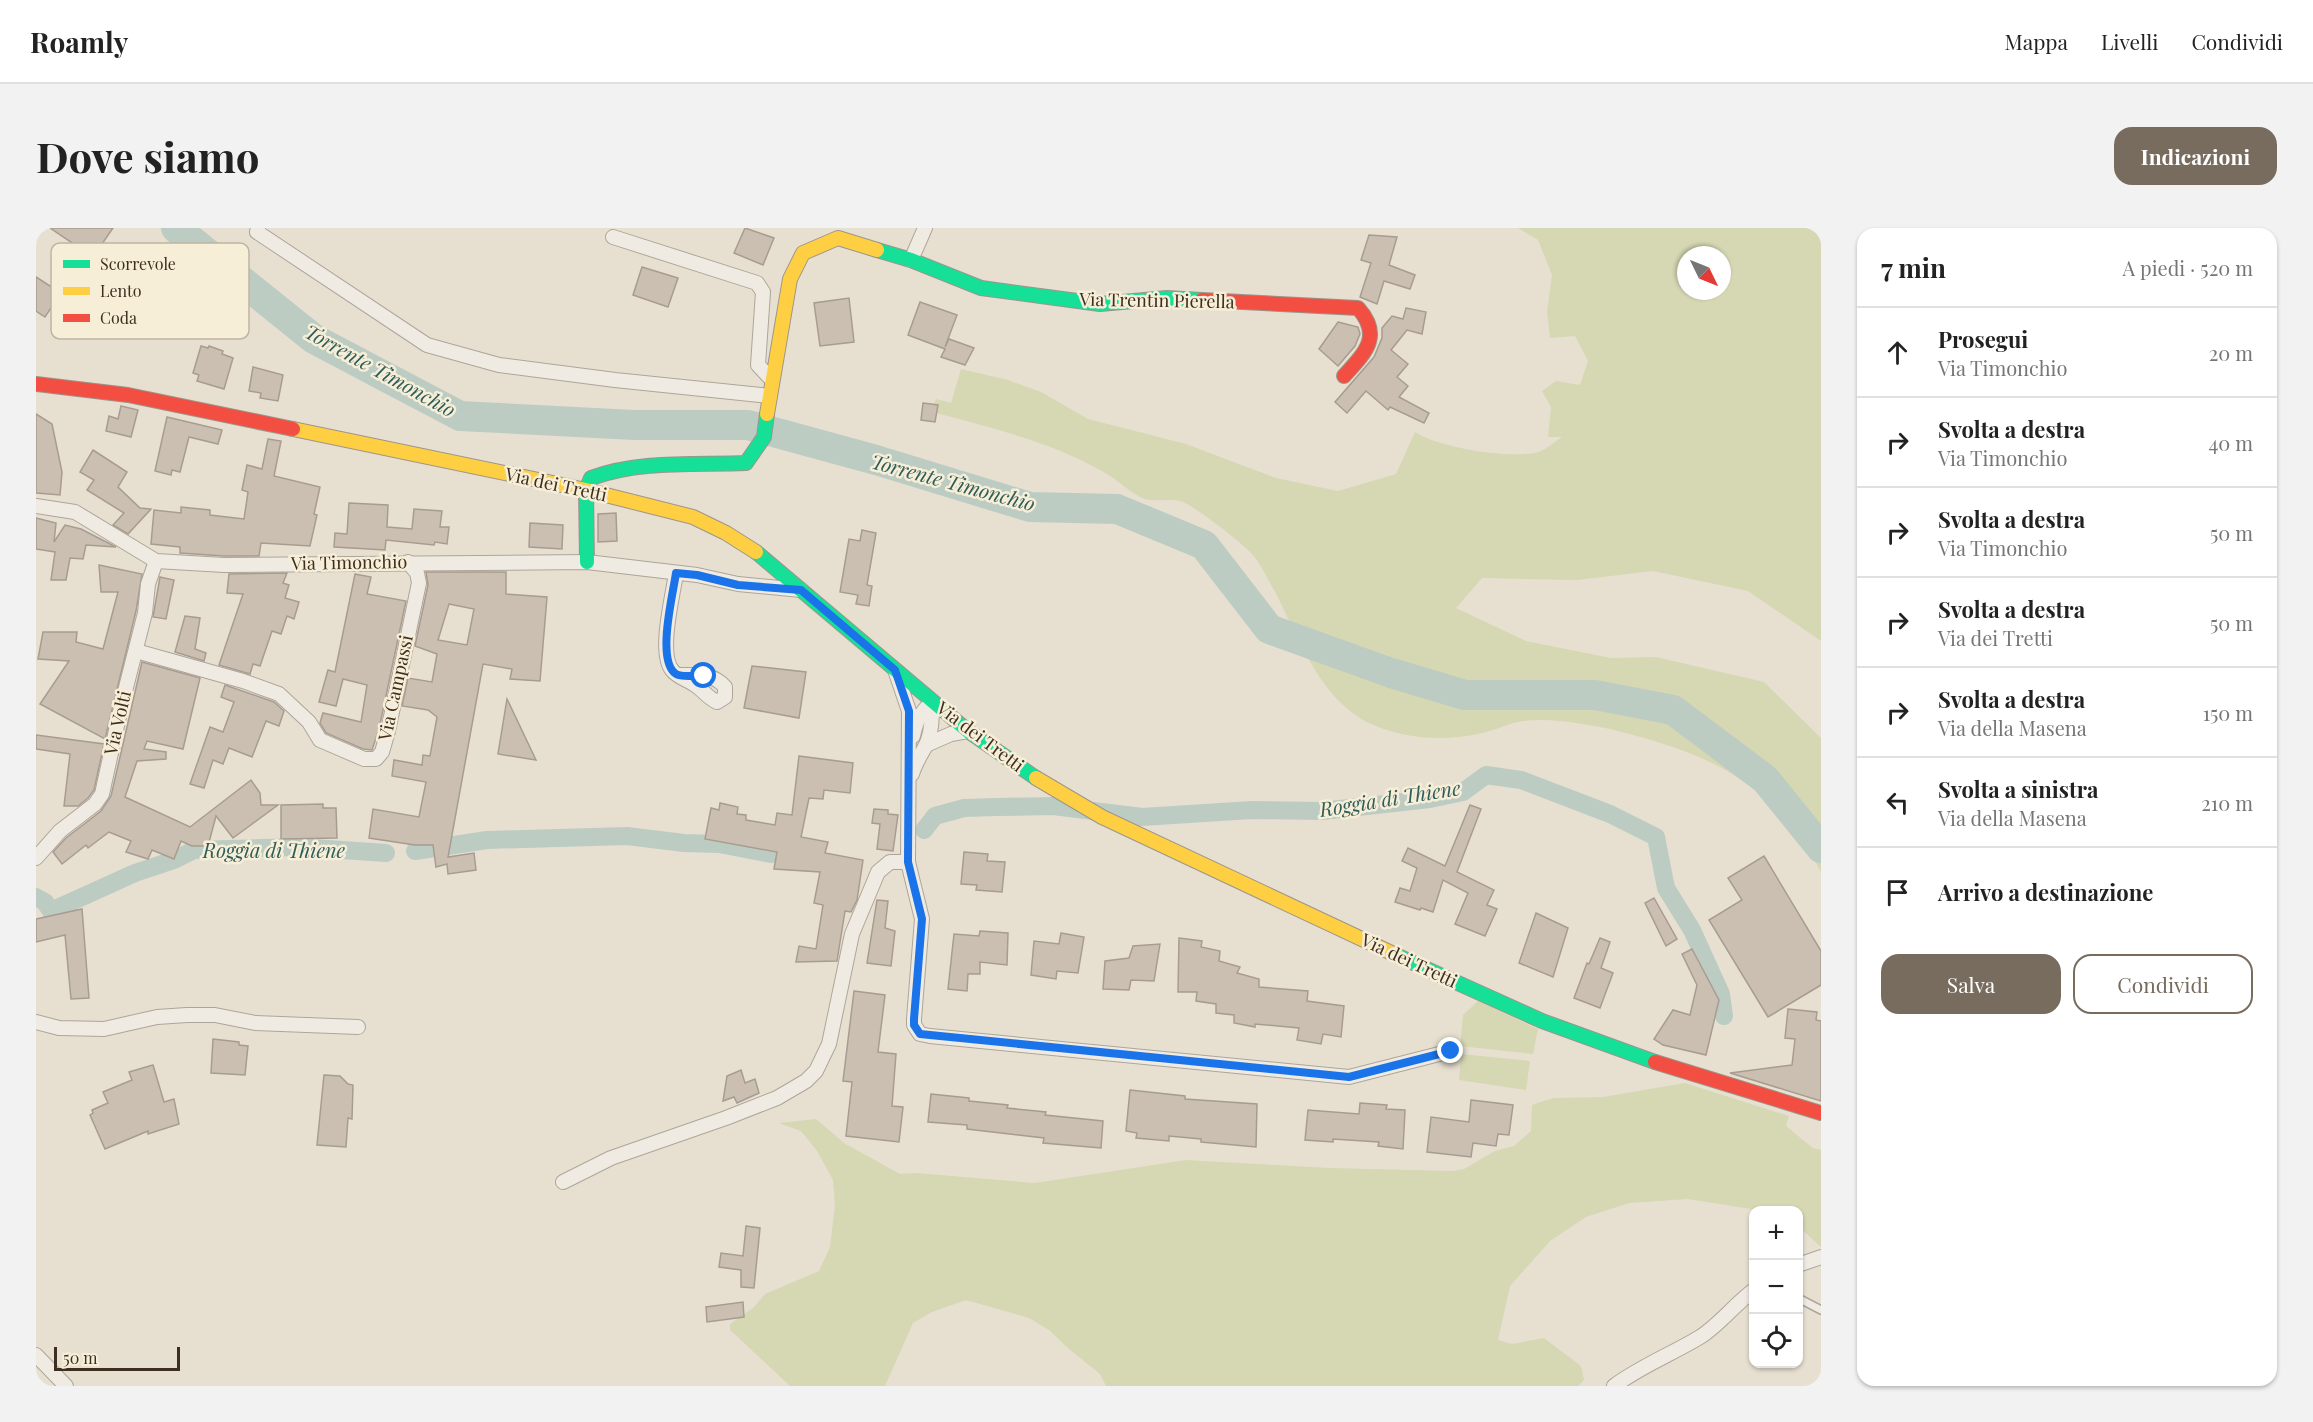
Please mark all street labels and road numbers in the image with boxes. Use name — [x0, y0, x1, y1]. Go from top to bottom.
street label: Via Trentin Pierella — [1078, 287, 1235, 313]
street label: Via dei Tretti — [502, 461, 609, 507]
street label: Via Timonchio — [290, 549, 408, 575]
street label: Via Campassi — [372, 633, 418, 744]
street label: Via Volti — [98, 688, 136, 758]
street label: Via dei Tretti — [931, 695, 1029, 777]
street label: Via dei Tretti — [1357, 927, 1461, 993]

